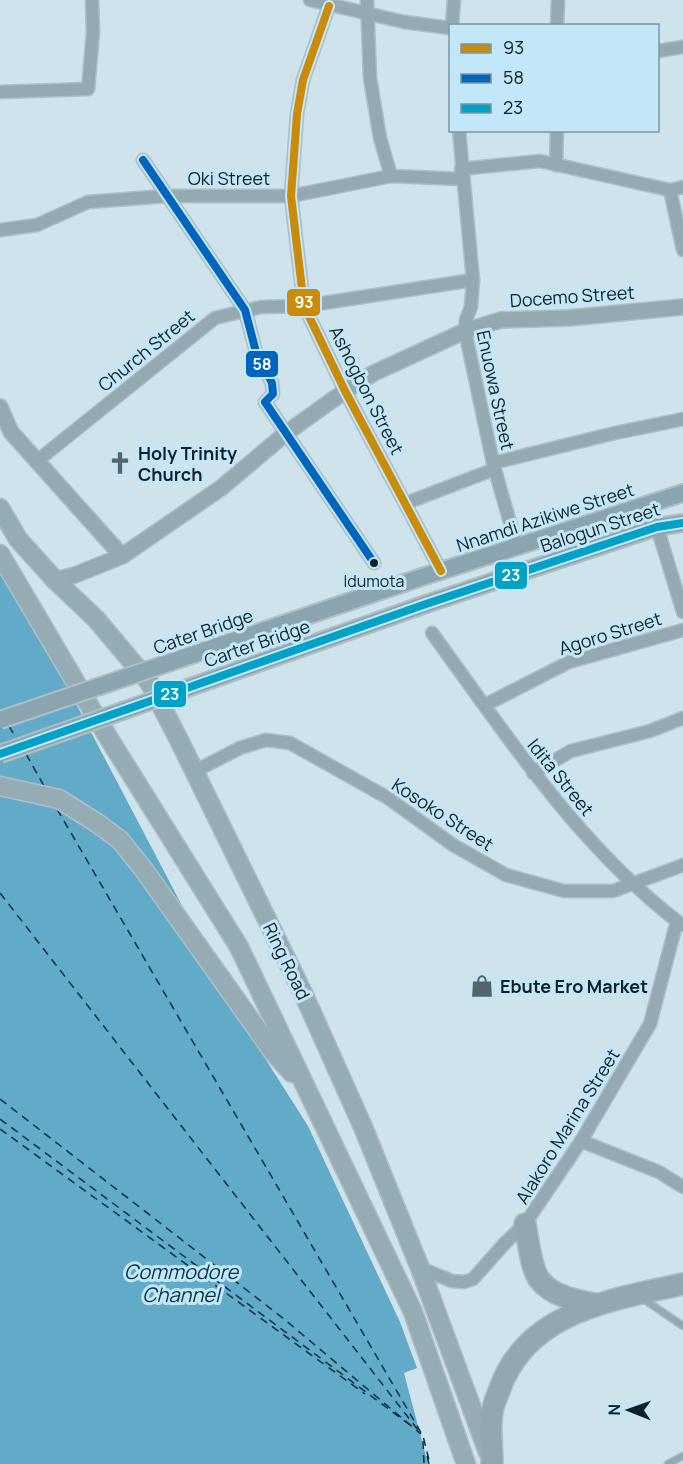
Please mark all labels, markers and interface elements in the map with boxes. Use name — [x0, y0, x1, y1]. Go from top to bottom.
legend — [449, 24, 659, 132]
text: 93 — [503, 35, 524, 59]
text: 58 — [503, 65, 524, 89]
text: 23 — [503, 95, 523, 119]
street label: Oki Street — [188, 166, 270, 190]
street label: Docemo Street — [509, 280, 635, 312]
line badge: 93 — [286, 288, 321, 317]
text: 93 — [294, 291, 314, 313]
street label: Church Street — [93, 304, 199, 396]
street label: Ashogbon Street — [324, 322, 410, 458]
street label: Enuowa Street — [472, 328, 520, 452]
line badge: 58 — [245, 350, 279, 378]
text: 58 — [252, 353, 272, 375]
place label: Holy Trinity Church — [138, 441, 237, 486]
church icon: Holy Trinity Church — [107, 450, 133, 476]
street label: Nnamdi Azikiwe Street — [453, 477, 637, 557]
street label: Balogun Street — [537, 496, 663, 558]
marker: Idumota — [368, 557, 380, 569]
line badge: 23 — [494, 561, 528, 590]
text: 23 — [502, 564, 520, 586]
place label: Idumota — [344, 570, 405, 592]
street label: Cater Bridge — [150, 603, 256, 659]
street label: Agoro Street — [556, 606, 664, 660]
street label: Carter Bridge — [201, 614, 313, 672]
line badge: 23 — [153, 680, 187, 708]
text: 23 — [161, 683, 179, 705]
street label: Idita Street — [522, 733, 600, 821]
street label: Kosoko Street — [388, 772, 498, 856]
street label: Ring Road — [258, 918, 316, 1004]
shop icon: Ebute Ero Market — [469, 973, 495, 999]
place label: Ebute Ero Market — [500, 974, 648, 998]
street label: Alakoro Marina Street — [510, 1044, 624, 1208]
water label: Commodore Channel — [124, 1258, 239, 1308]
north arrow — [599, 1380, 659, 1440]
text: N — [603, 1404, 625, 1416]

